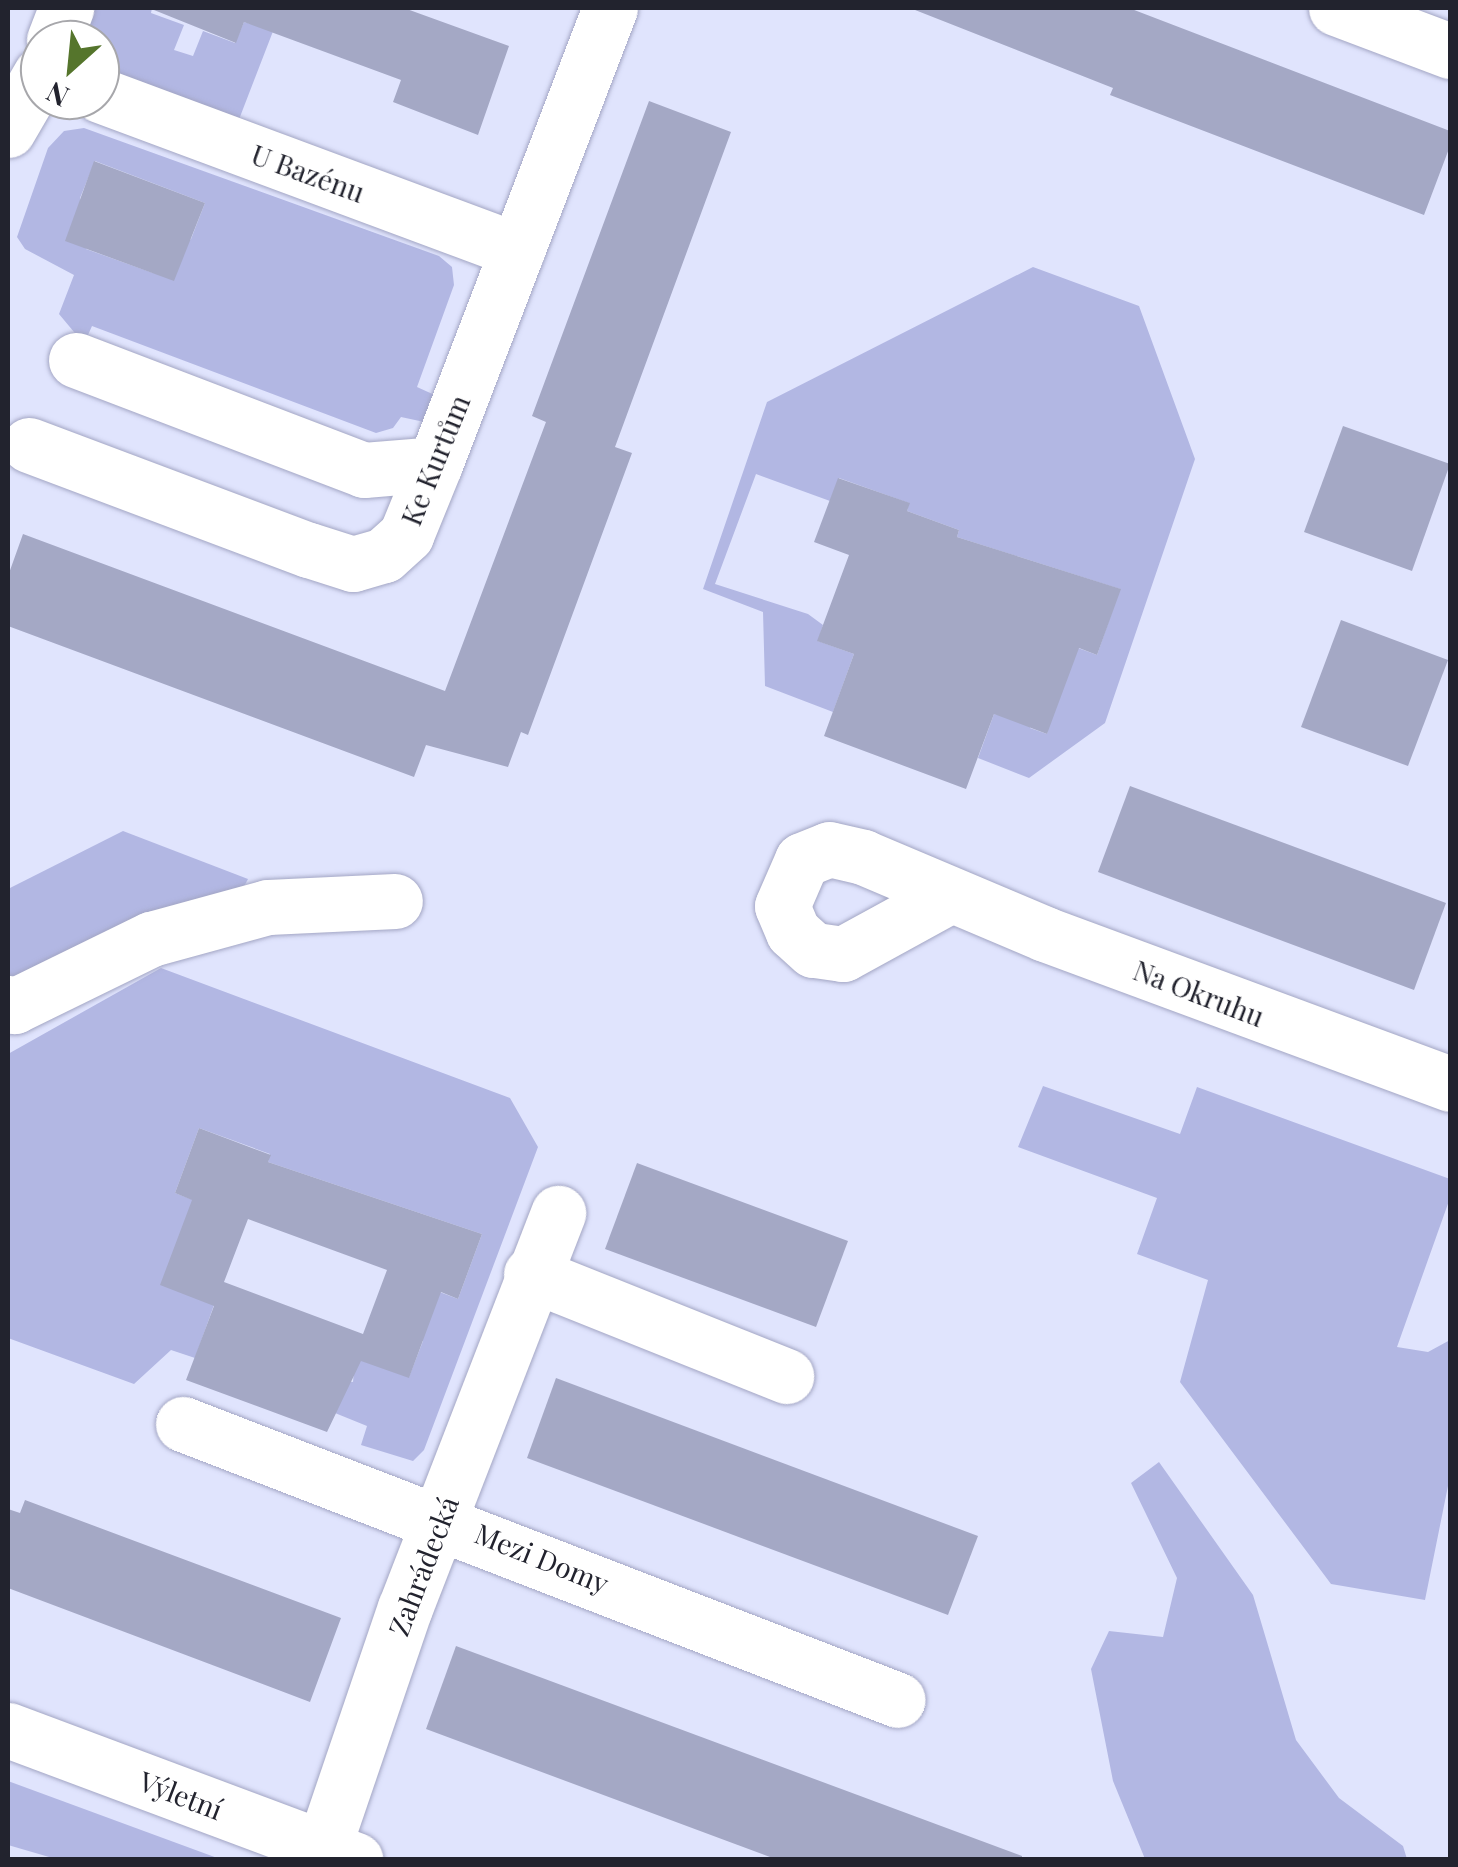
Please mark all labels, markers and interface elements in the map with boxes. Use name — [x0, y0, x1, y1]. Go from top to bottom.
north arrow — [20, 20, 120, 120]
text: N — [40, 74, 74, 116]
street label: U Bazénu — [247, 137, 369, 209]
street label: Ke Kurtům — [394, 390, 476, 530]
street label: Na Okruhu — [1129, 953, 1269, 1033]
street label: Zahrádecká — [381, 1492, 465, 1640]
street label: Mezi Domy — [470, 1516, 614, 1600]
street label: Výletní — [135, 1764, 227, 1826]

